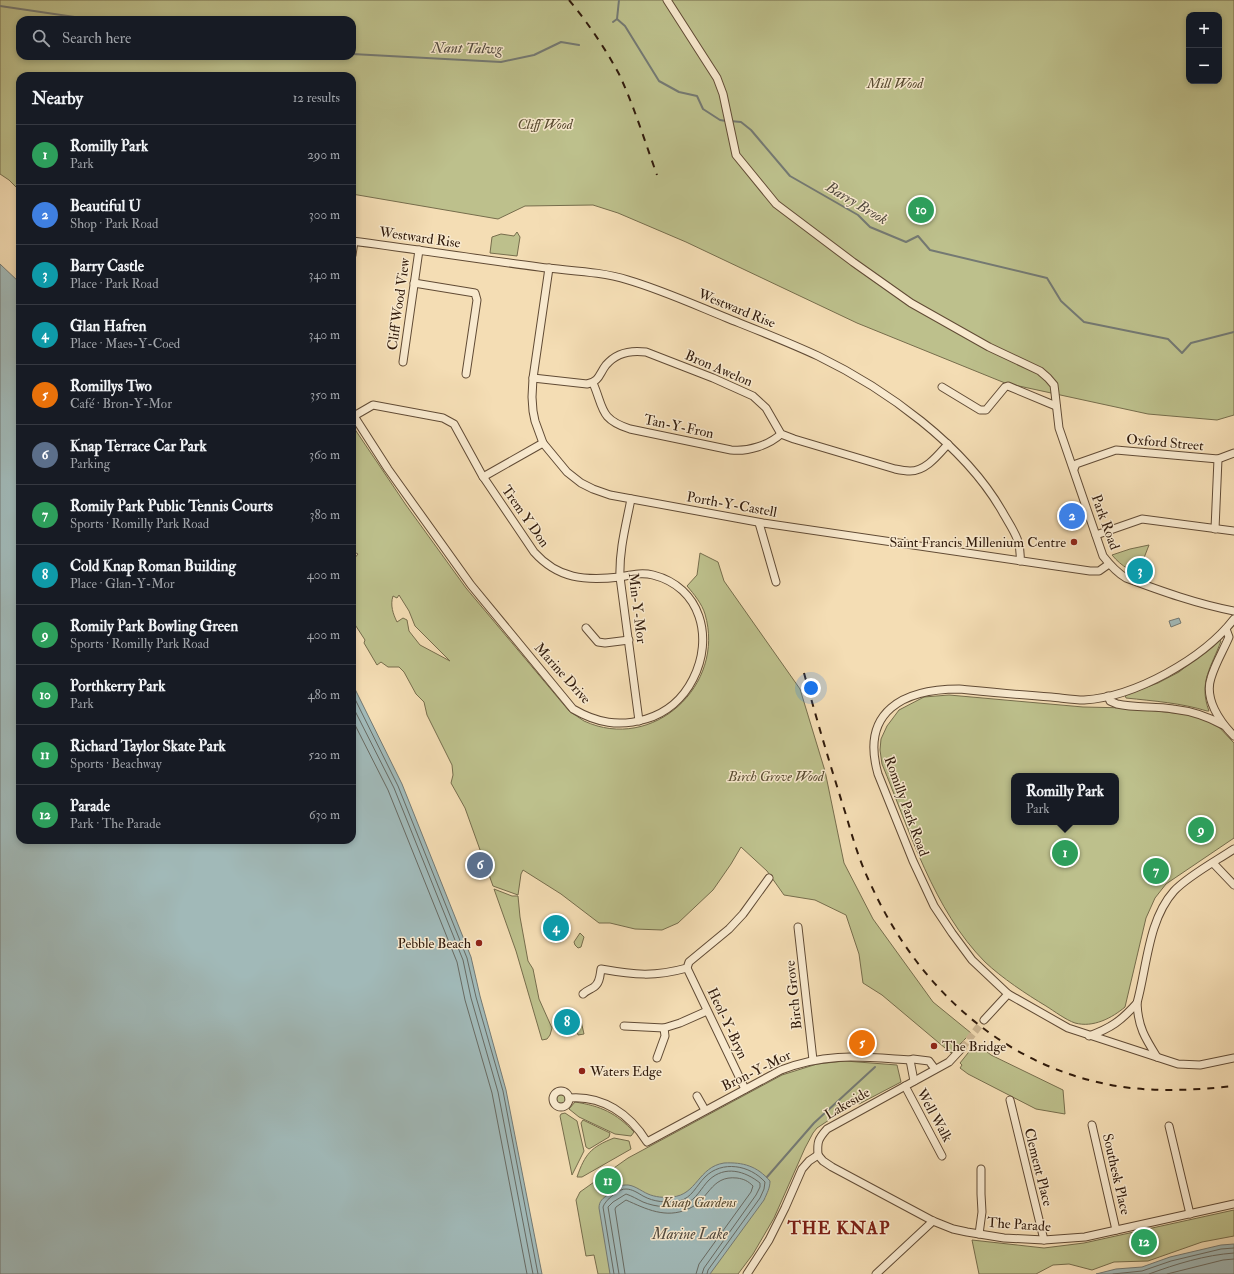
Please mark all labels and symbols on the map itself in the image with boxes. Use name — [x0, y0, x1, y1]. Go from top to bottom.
water label: Nant Talwg — [430, 38, 504, 59]
park label: Mill Wood — [866, 75, 924, 92]
park label: Cliff Wood — [517, 116, 574, 133]
water label: Barry Brook — [822, 177, 891, 229]
pin: 10 — [908, 195, 934, 225]
street label: Westward Rise — [377, 223, 462, 252]
street label: Cliff Wood View — [384, 257, 413, 351]
street label: Westward Rise — [695, 285, 778, 332]
street label: Bron Awelon — [682, 347, 755, 390]
street label: Tan-Y-Fron — [642, 411, 715, 442]
street label: Oxford Street — [1126, 431, 1205, 454]
street label: Trem Y Don — [498, 482, 553, 551]
street label: Porth-Y-Castell — [685, 488, 779, 521]
street label: Park Road — [1088, 492, 1123, 552]
pin: 2 — [1059, 501, 1085, 531]
place label: Saint Francis Millenium Centre — [889, 534, 1066, 551]
marker: Saint Francis Millenium Centre — [1069, 537, 1079, 547]
pin: 3 — [1127, 556, 1153, 586]
street label: Min-Y-Mor — [625, 572, 650, 645]
street label: Marine Drive — [531, 639, 595, 707]
your location — [801, 678, 821, 698]
street label: Romilly Park Road — [880, 754, 933, 859]
park label: Birch Grove Wood — [727, 768, 825, 785]
pin: 9 — [1188, 815, 1214, 845]
pin: 1 — [1052, 838, 1078, 868]
pin: 6 — [467, 850, 493, 880]
pin: 7 — [1143, 856, 1169, 886]
pin: 4 — [543, 913, 569, 943]
place label: Pebble Beach — [398, 935, 472, 952]
marker: Pebble Beach — [474, 938, 484, 948]
street label: Birch Grove — [781, 959, 806, 1030]
street label: Heol-Y-Bryn — [703, 985, 751, 1062]
pin: 8 — [554, 1007, 580, 1037]
pin: 5 — [849, 1028, 875, 1058]
place label: The Bridge — [942, 1038, 1006, 1055]
marker: The Bridge — [929, 1041, 939, 1051]
street label: Bron-Y-Mor — [719, 1046, 794, 1095]
place label: Waters Edge — [589, 1063, 662, 1080]
marker: Waters Edge — [577, 1066, 587, 1076]
street label: Lakeside — [822, 1084, 873, 1123]
street label: Well Walk — [913, 1085, 956, 1145]
street label: Clement Place — [1021, 1126, 1056, 1208]
street label: Southesk Place — [1099, 1132, 1134, 1217]
pin: 11 — [595, 1166, 621, 1196]
park label: Knap Gardens — [661, 1194, 738, 1211]
street label: The Parade — [987, 1214, 1052, 1235]
district label: THE KNAP — [786, 1217, 891, 1240]
water label: Marine Lake — [651, 1225, 729, 1244]
pin: 12 — [1131, 1227, 1157, 1257]

